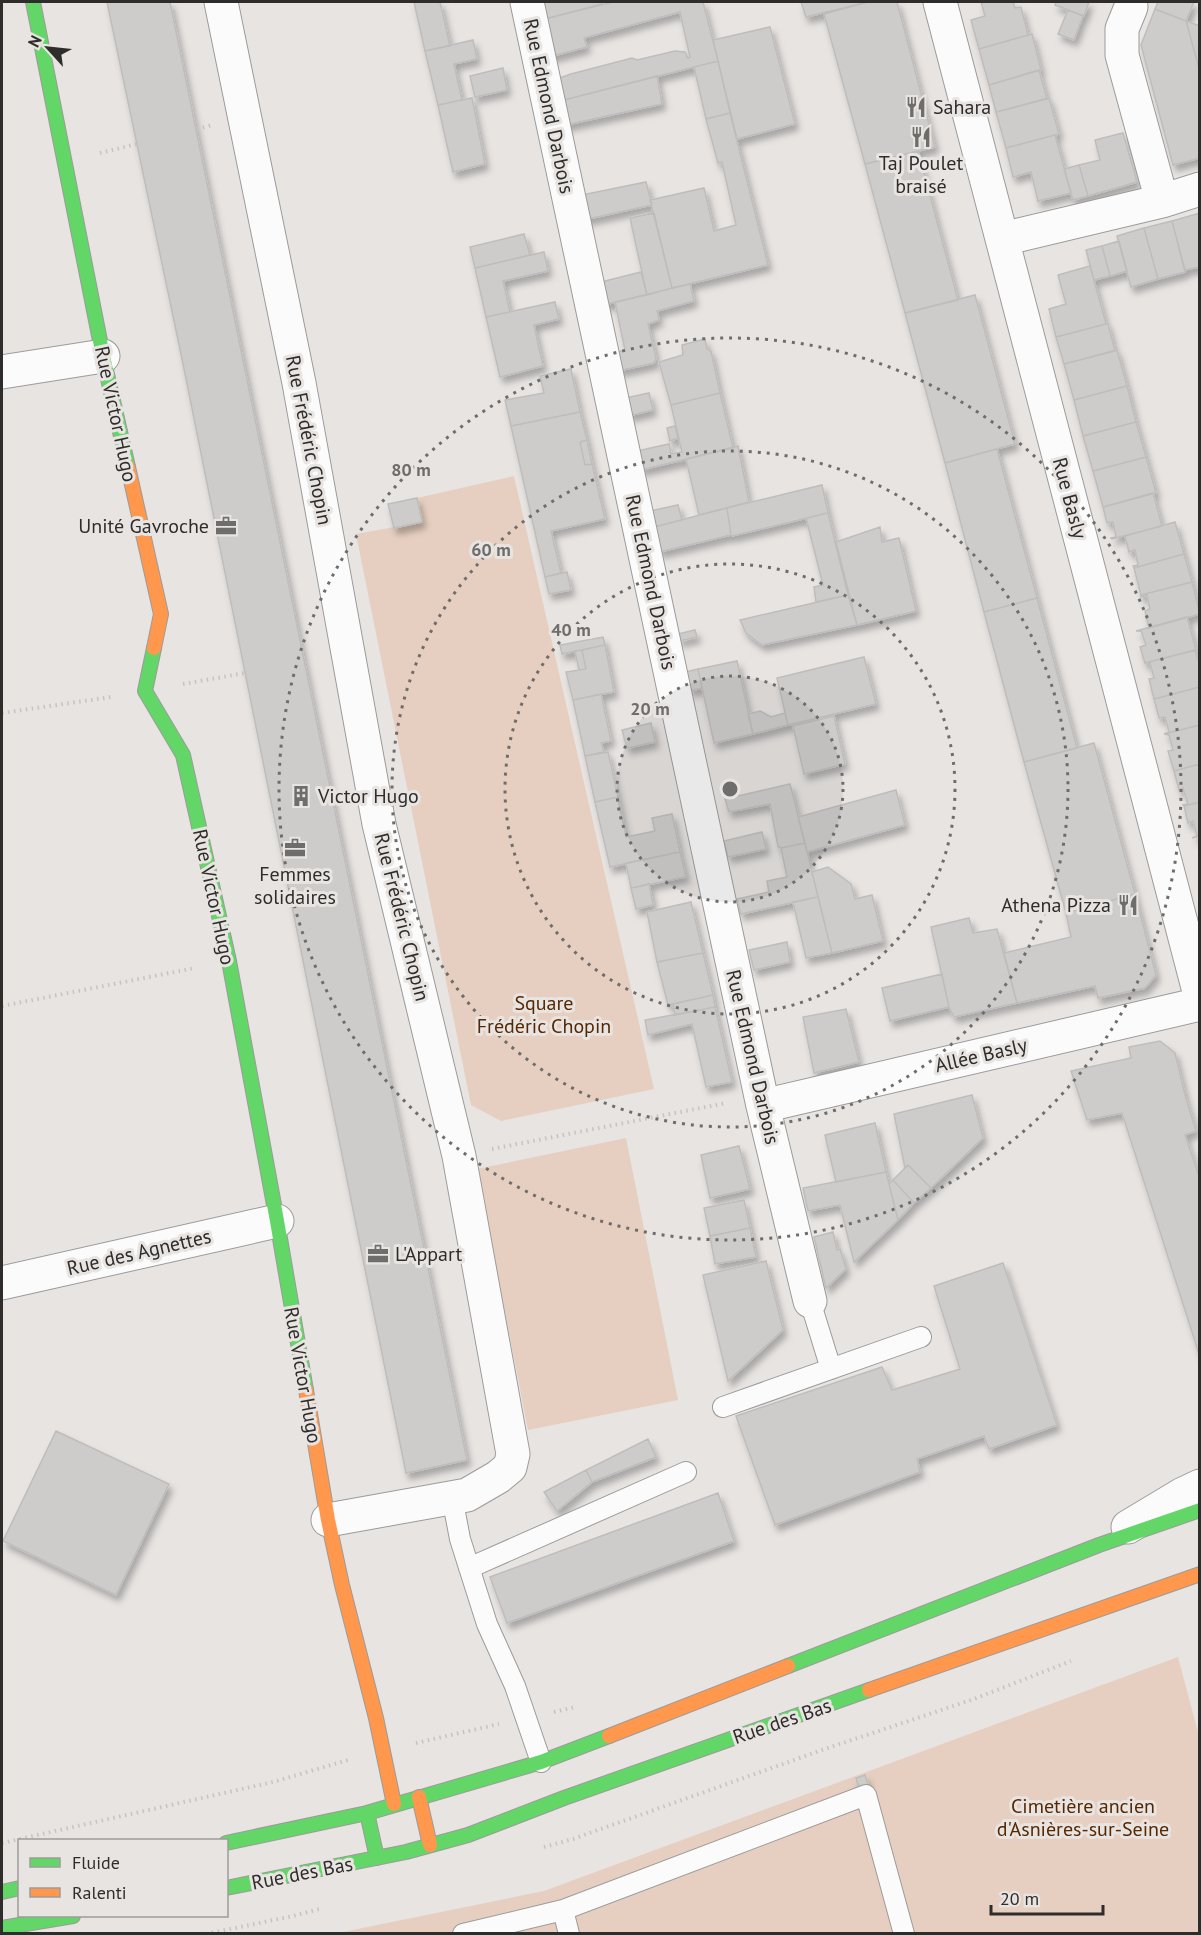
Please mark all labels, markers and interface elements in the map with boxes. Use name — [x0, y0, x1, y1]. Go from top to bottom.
street label: Rue Edmond Darbois — [518, 16, 580, 196]
north arrow — [18, 18, 78, 78]
text: N — [23, 32, 46, 50]
place label: Sahara — [933, 94, 991, 120]
restaurant icon: Sahara — [904, 95, 928, 119]
restaurant icon: Taj Poulet braisé — [909, 125, 933, 149]
place label: Taj Poulet braisé — [879, 150, 963, 199]
street label: Rue Victor Hugo — [89, 344, 143, 484]
street label: Rue Frédéric Chopin — [280, 353, 338, 527]
street label: Rue Basly — [1047, 454, 1093, 542]
text: 80 m — [391, 458, 431, 481]
street label: Rue Edmond Darbois — [620, 492, 682, 672]
place label: Unité Gavroche — [78, 513, 209, 539]
office icon: Unité Gavroche — [214, 514, 238, 538]
text: 60 m — [471, 538, 511, 561]
text: 40 m — [551, 618, 591, 641]
text: 20 m — [630, 697, 670, 720]
centre of rings — [720, 779, 740, 799]
place label: Victor Hugo — [317, 783, 419, 809]
building icon: Victor Hugo — [289, 784, 313, 808]
street label: Rue Victor Hugo — [187, 827, 241, 967]
street label: Rue Frédéric Chopin — [369, 830, 435, 1004]
office icon: Femmes solidaires — [283, 836, 307, 860]
place label: Femmes solidaires — [254, 861, 336, 910]
place label: Athena Pizza — [1001, 892, 1111, 918]
restaurant icon: Athena Pizza — [1116, 893, 1140, 917]
street label: Rue Edmond Darbois — [720, 967, 786, 1147]
park label: Square Frédéric Chopin — [477, 990, 611, 1039]
street label: Allée Basly — [932, 1032, 1030, 1078]
street label: Rue des Agnettes — [64, 1223, 214, 1281]
place label: L'Appart — [395, 1241, 462, 1267]
office icon: L'Appart — [366, 1242, 390, 1266]
street label: Rue Victor Hugo — [278, 1305, 328, 1445]
street label: Rue des Bas — [729, 1692, 835, 1750]
park label: Cimetière ancien d'Asnières-sur-Seine — [997, 1793, 1169, 1842]
legend — [18, 1839, 228, 1917]
street label: Rue des Bas — [249, 1850, 355, 1896]
text: Fluide — [72, 1851, 120, 1874]
scale bar — [991, 1878, 1104, 1916]
text: Ralenti — [72, 1881, 127, 1904]
text: 20 m — [1000, 1887, 1039, 1910]

